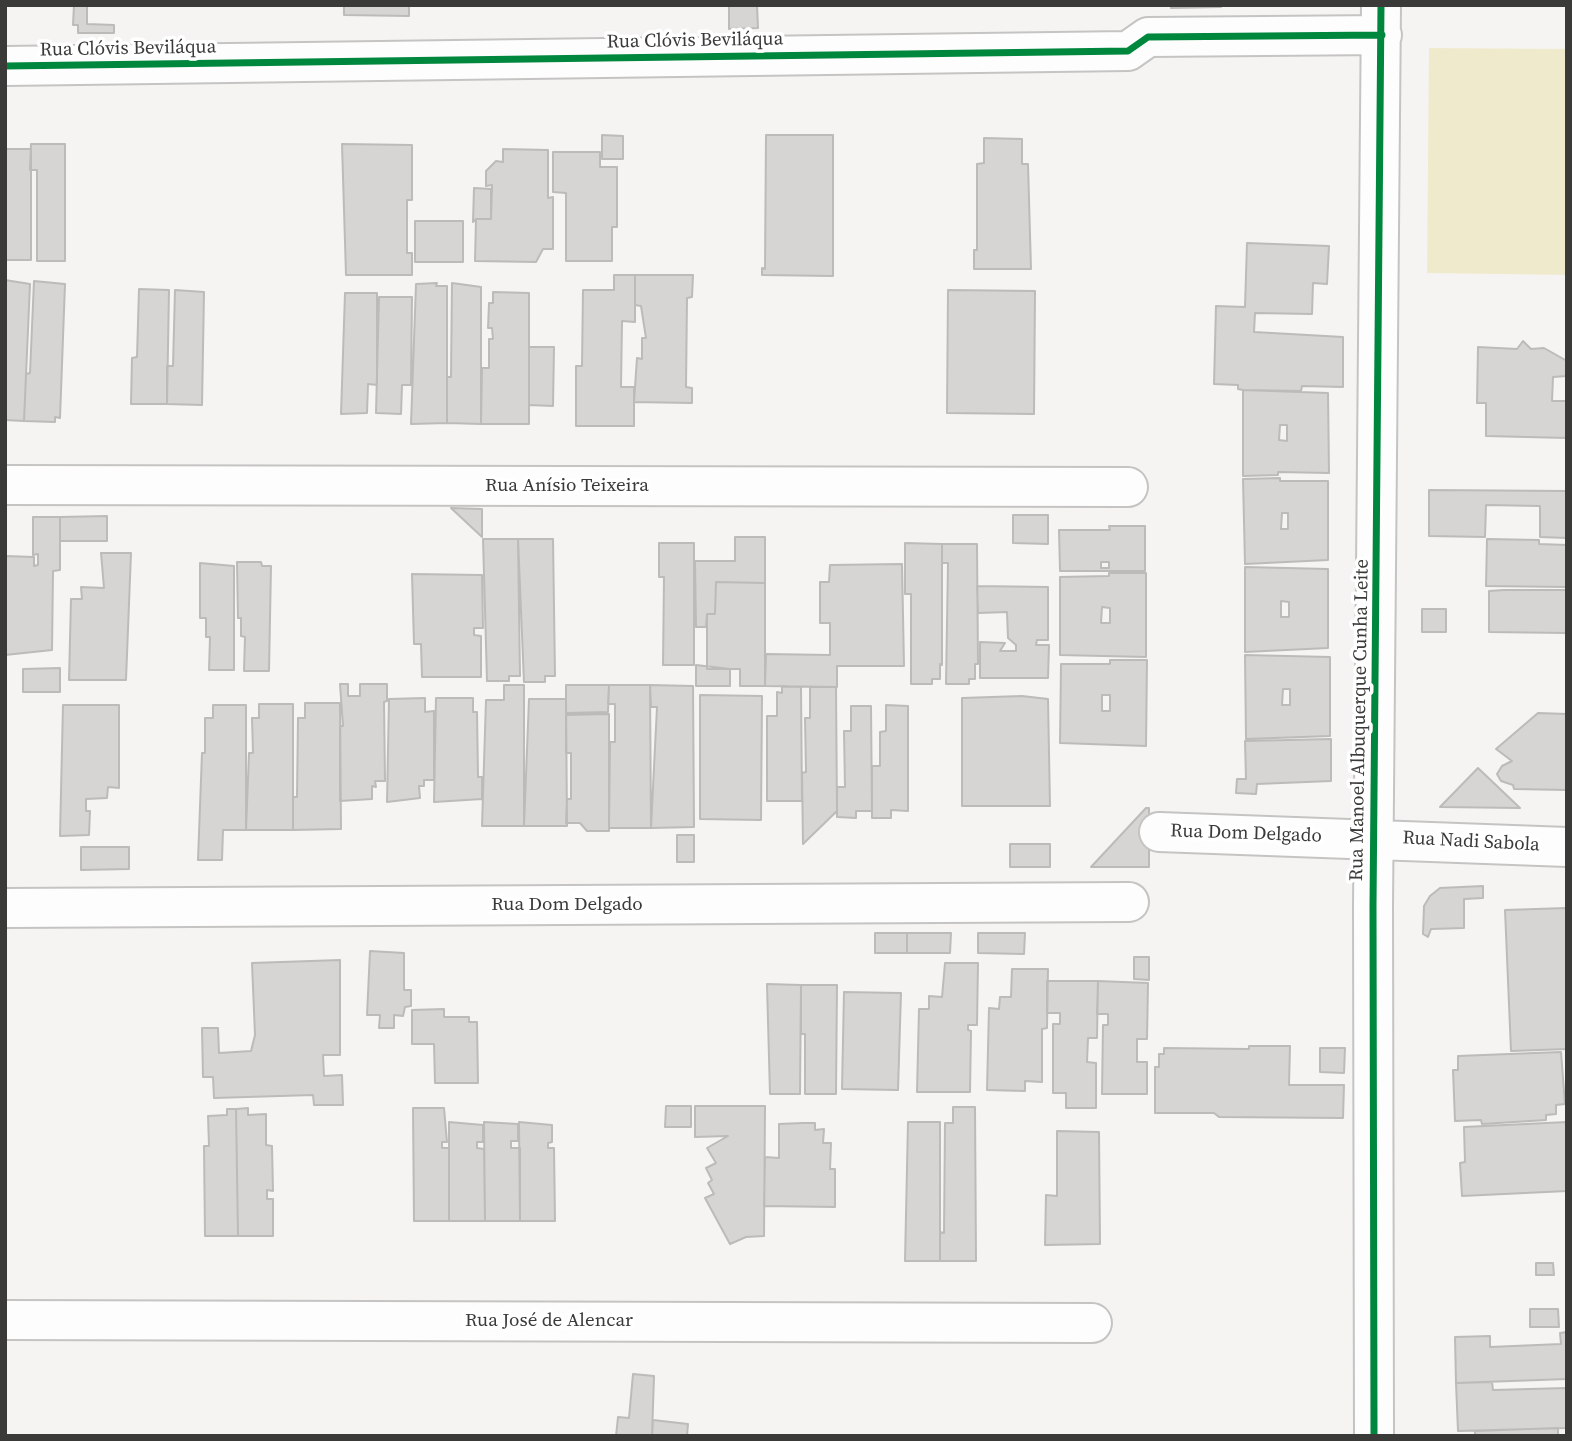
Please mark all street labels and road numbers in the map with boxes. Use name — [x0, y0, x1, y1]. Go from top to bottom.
street label: Rua Clóvis Beviláqua — [607, 28, 783, 54]
street label: Rua Clóvis Beviláqua — [40, 36, 216, 62]
street label: Rua Anísio Teixeira — [485, 475, 649, 497]
street label: Rua Manoel Albuquerque Cunha Leite — [1346, 559, 1374, 881]
street label: Rua Dom Delgado — [1170, 820, 1322, 848]
street label: Rua Nadi Sabola — [1402, 827, 1540, 857]
street label: Rua Dom Delgado — [491, 894, 643, 916]
street label: Rua José de Alencar — [465, 1310, 633, 1332]

